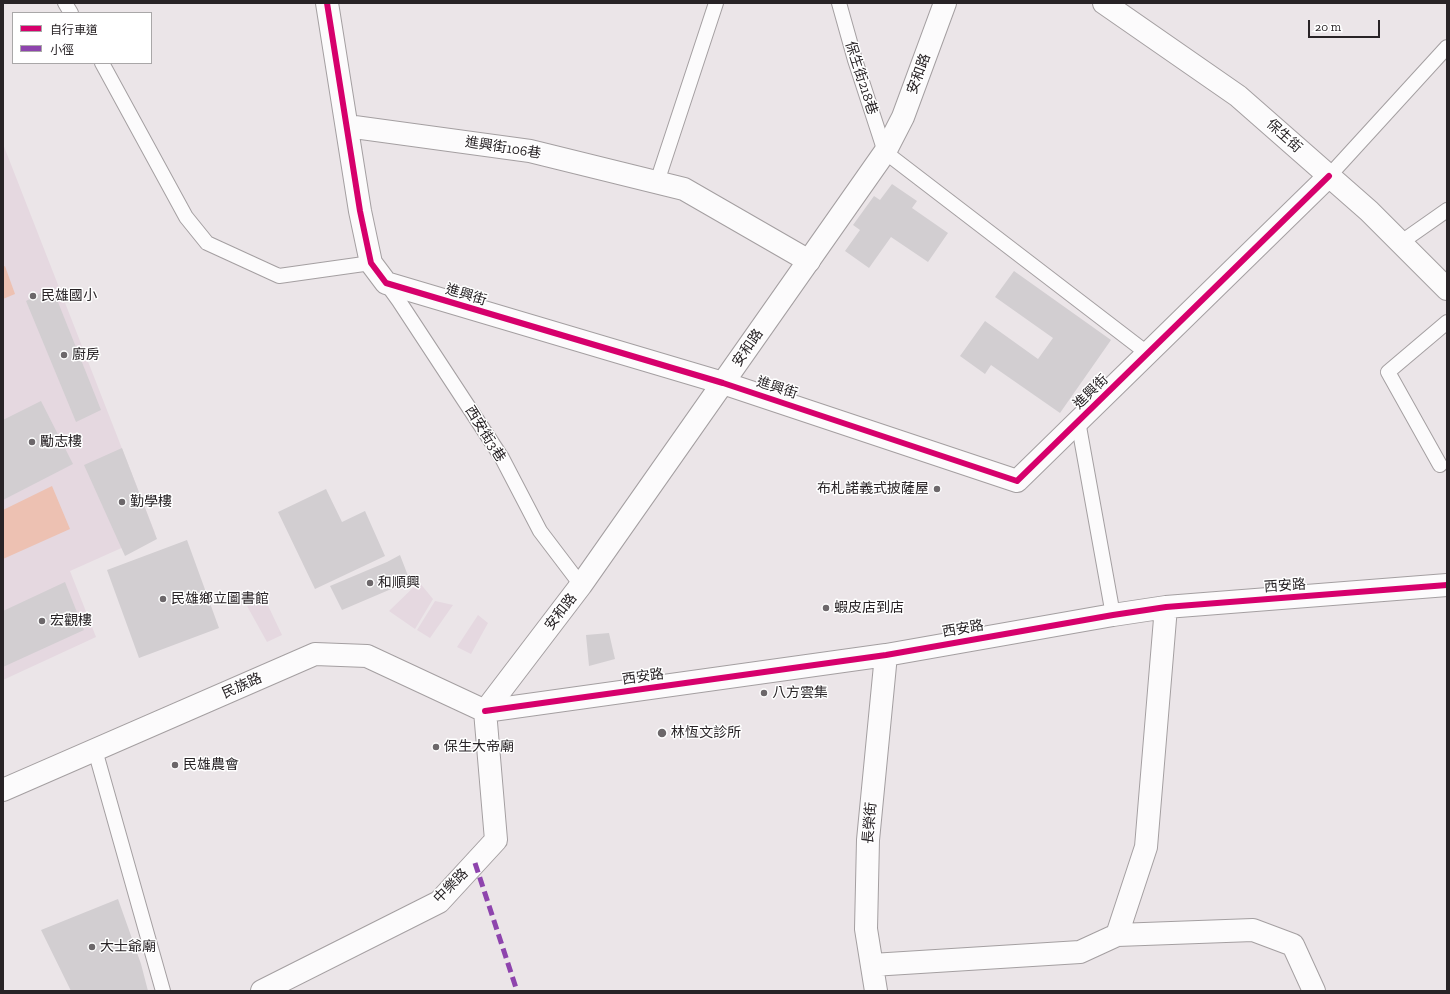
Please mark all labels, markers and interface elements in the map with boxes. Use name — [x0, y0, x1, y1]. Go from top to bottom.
legend — [12, 12, 152, 64]
scale bar — [1310, 12, 1382, 38]
text: 20 m — [1315, 20, 1341, 34]
text: 自行車道 — [50, 23, 98, 37]
street label: 保生街218巷 — [841, 39, 881, 117]
text: 小徑 — [50, 43, 74, 57]
street label: 安和路 — [904, 51, 934, 97]
street label: 保生街 — [1263, 116, 1305, 156]
street label: 進興街106巷 — [464, 134, 542, 162]
street label: 進興街 — [443, 281, 489, 309]
place label: 民雄國小 — [41, 288, 97, 304]
marker: 民雄國小 — [28, 291, 38, 301]
street label: 安和路 — [729, 326, 767, 370]
place label: 廚房 — [72, 347, 100, 363]
marker: 廚房 — [59, 350, 69, 360]
street label: 進興街 — [1070, 371, 1112, 413]
street label: 進興街 — [754, 374, 800, 402]
street label: 西安街3巷 — [461, 403, 509, 465]
place label: 勵志樓 — [40, 434, 82, 450]
marker: 勵志樓 — [27, 437, 37, 447]
place label: 布札諾義式披薩屋 — [817, 481, 929, 497]
marker: 布札諾義式披薩屋 — [932, 484, 942, 494]
place label: 勤學樓 — [130, 494, 172, 510]
marker: 勤學樓 — [117, 497, 127, 507]
place label: 和順興 — [378, 575, 420, 591]
street label: 西安路 — [1263, 576, 1307, 596]
marker: 和順興 — [365, 578, 375, 588]
street label: 安和路 — [541, 590, 581, 634]
place label: 民雄鄉立圖書館 — [171, 591, 269, 607]
marker: 民雄鄉立圖書館 — [158, 594, 168, 604]
place label: 蝦皮店到店 — [834, 600, 904, 616]
marker: 蝦皮店到店 — [821, 603, 831, 613]
place label: 宏觀樓 — [50, 613, 92, 629]
marker: 宏觀樓 — [37, 616, 47, 626]
street label: 西安路 — [941, 617, 985, 641]
street label: 西安路 — [621, 666, 665, 688]
street label: 民族路 — [219, 670, 265, 702]
place label: 八方雲集 — [772, 685, 828, 701]
marker: 八方雲集 — [759, 688, 769, 698]
place label: 林恆文診所 — [671, 725, 741, 741]
marker: 林恆文診所 — [656, 727, 668, 739]
place label: 保生大帝廟 — [444, 739, 514, 755]
marker: 保生大帝廟 — [431, 742, 441, 752]
place label: 民雄農會 — [183, 757, 239, 773]
marker: 民雄農會 — [170, 760, 180, 770]
street label: 長榮街 — [860, 801, 880, 845]
street label: 中樂路 — [430, 865, 472, 907]
place label: 大士爺廟 — [100, 939, 156, 955]
marker: 大士爺廟 — [87, 942, 97, 952]

